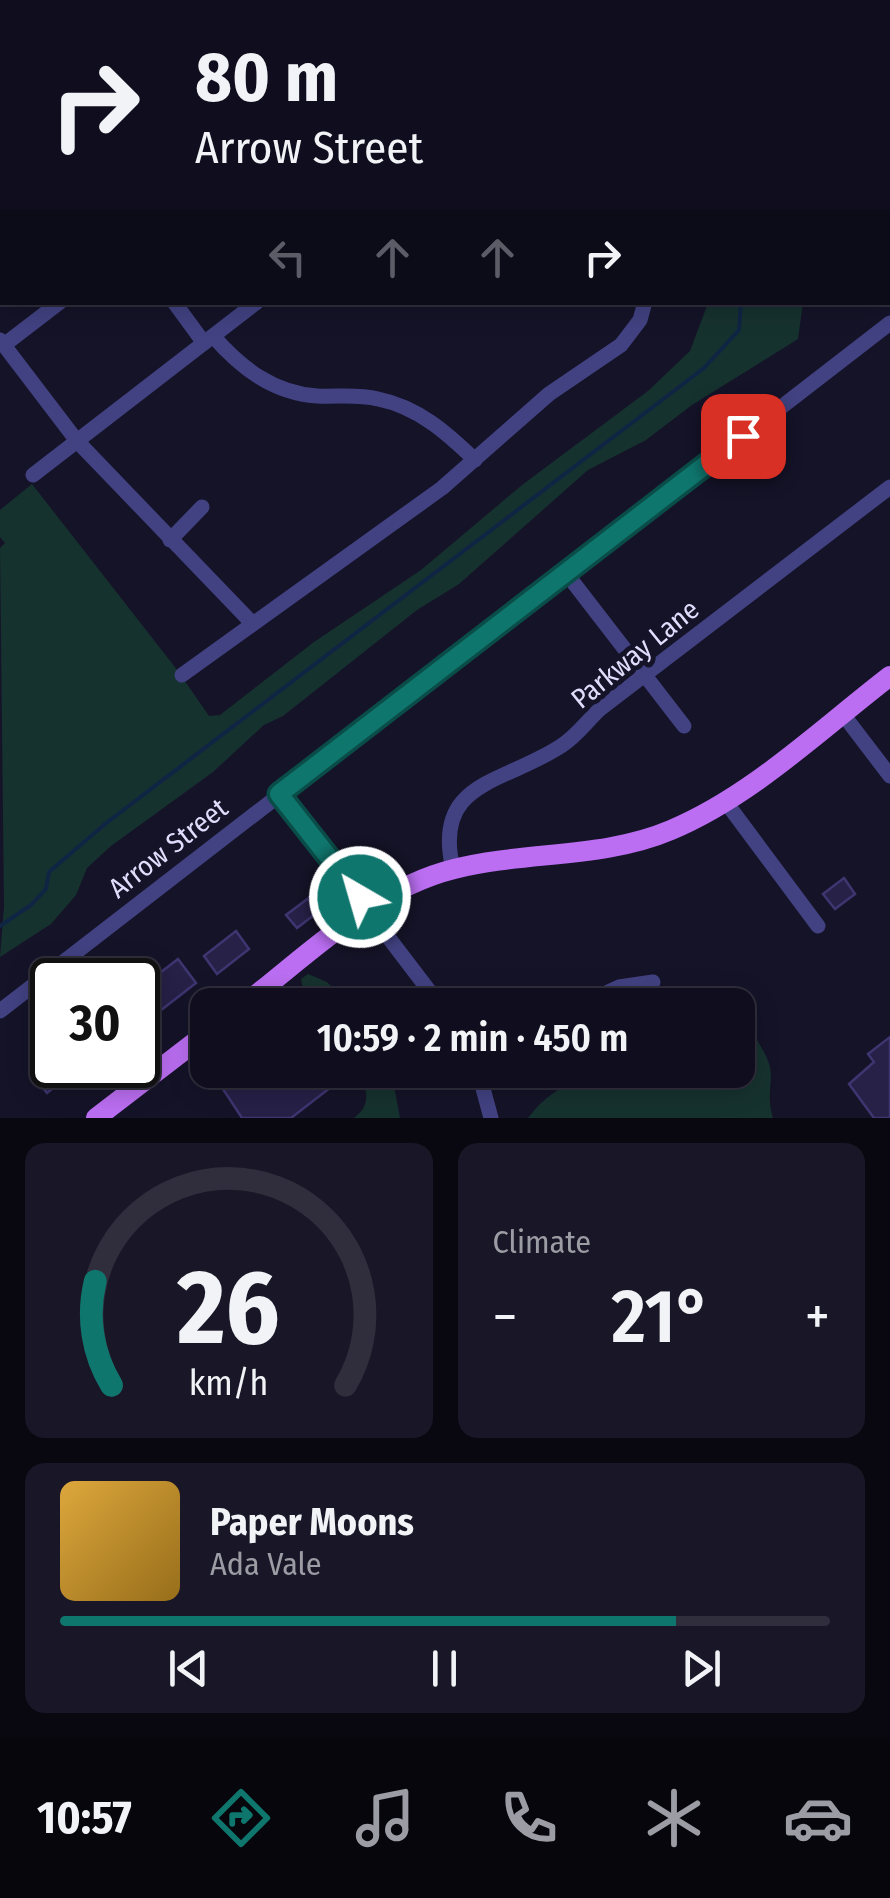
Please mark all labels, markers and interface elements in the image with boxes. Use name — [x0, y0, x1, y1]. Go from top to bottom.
text: 80 m — [195, 36, 338, 120]
icon: right — [30, 40, 160, 170]
text: Arrow Street — [195, 121, 423, 175]
icon: left — [260, 230, 315, 285]
icon: ahead — [365, 230, 420, 285]
icon: ahead — [470, 230, 525, 285]
icon: right — [575, 230, 630, 285]
pin — [701, 394, 786, 479]
icon: arrive — [716, 409, 771, 464]
street label: Parkway Lane — [565, 593, 705, 715]
street label: Arrow Street — [102, 791, 235, 905]
position arrow — [308, 845, 412, 949]
speed limit sign: 30 — [30, 958, 160, 1088]
text: 10:59 · 2 min · 450 m — [317, 1015, 628, 1061]
text: Climate — [493, 1223, 591, 1261]
text: 26 — [176, 1246, 280, 1371]
text: 21° — [611, 1272, 711, 1362]
text: − — [493, 1284, 517, 1350]
text: + — [805, 1284, 830, 1350]
text: km/h — [189, 1362, 269, 1404]
text: Paper Moons — [210, 1499, 414, 1545]
text: Ada Vale — [210, 1545, 322, 1583]
icon: previous — [161, 1641, 216, 1696]
icon: pause — [417, 1641, 472, 1696]
icon: next — [674, 1641, 729, 1696]
icon: directions — [206, 1783, 276, 1853]
icon: music — [350, 1783, 420, 1853]
icon: phone — [494, 1783, 564, 1853]
icon: climate — [639, 1783, 709, 1853]
icon: car — [783, 1783, 853, 1853]
text: 10:57 — [37, 1791, 132, 1845]

